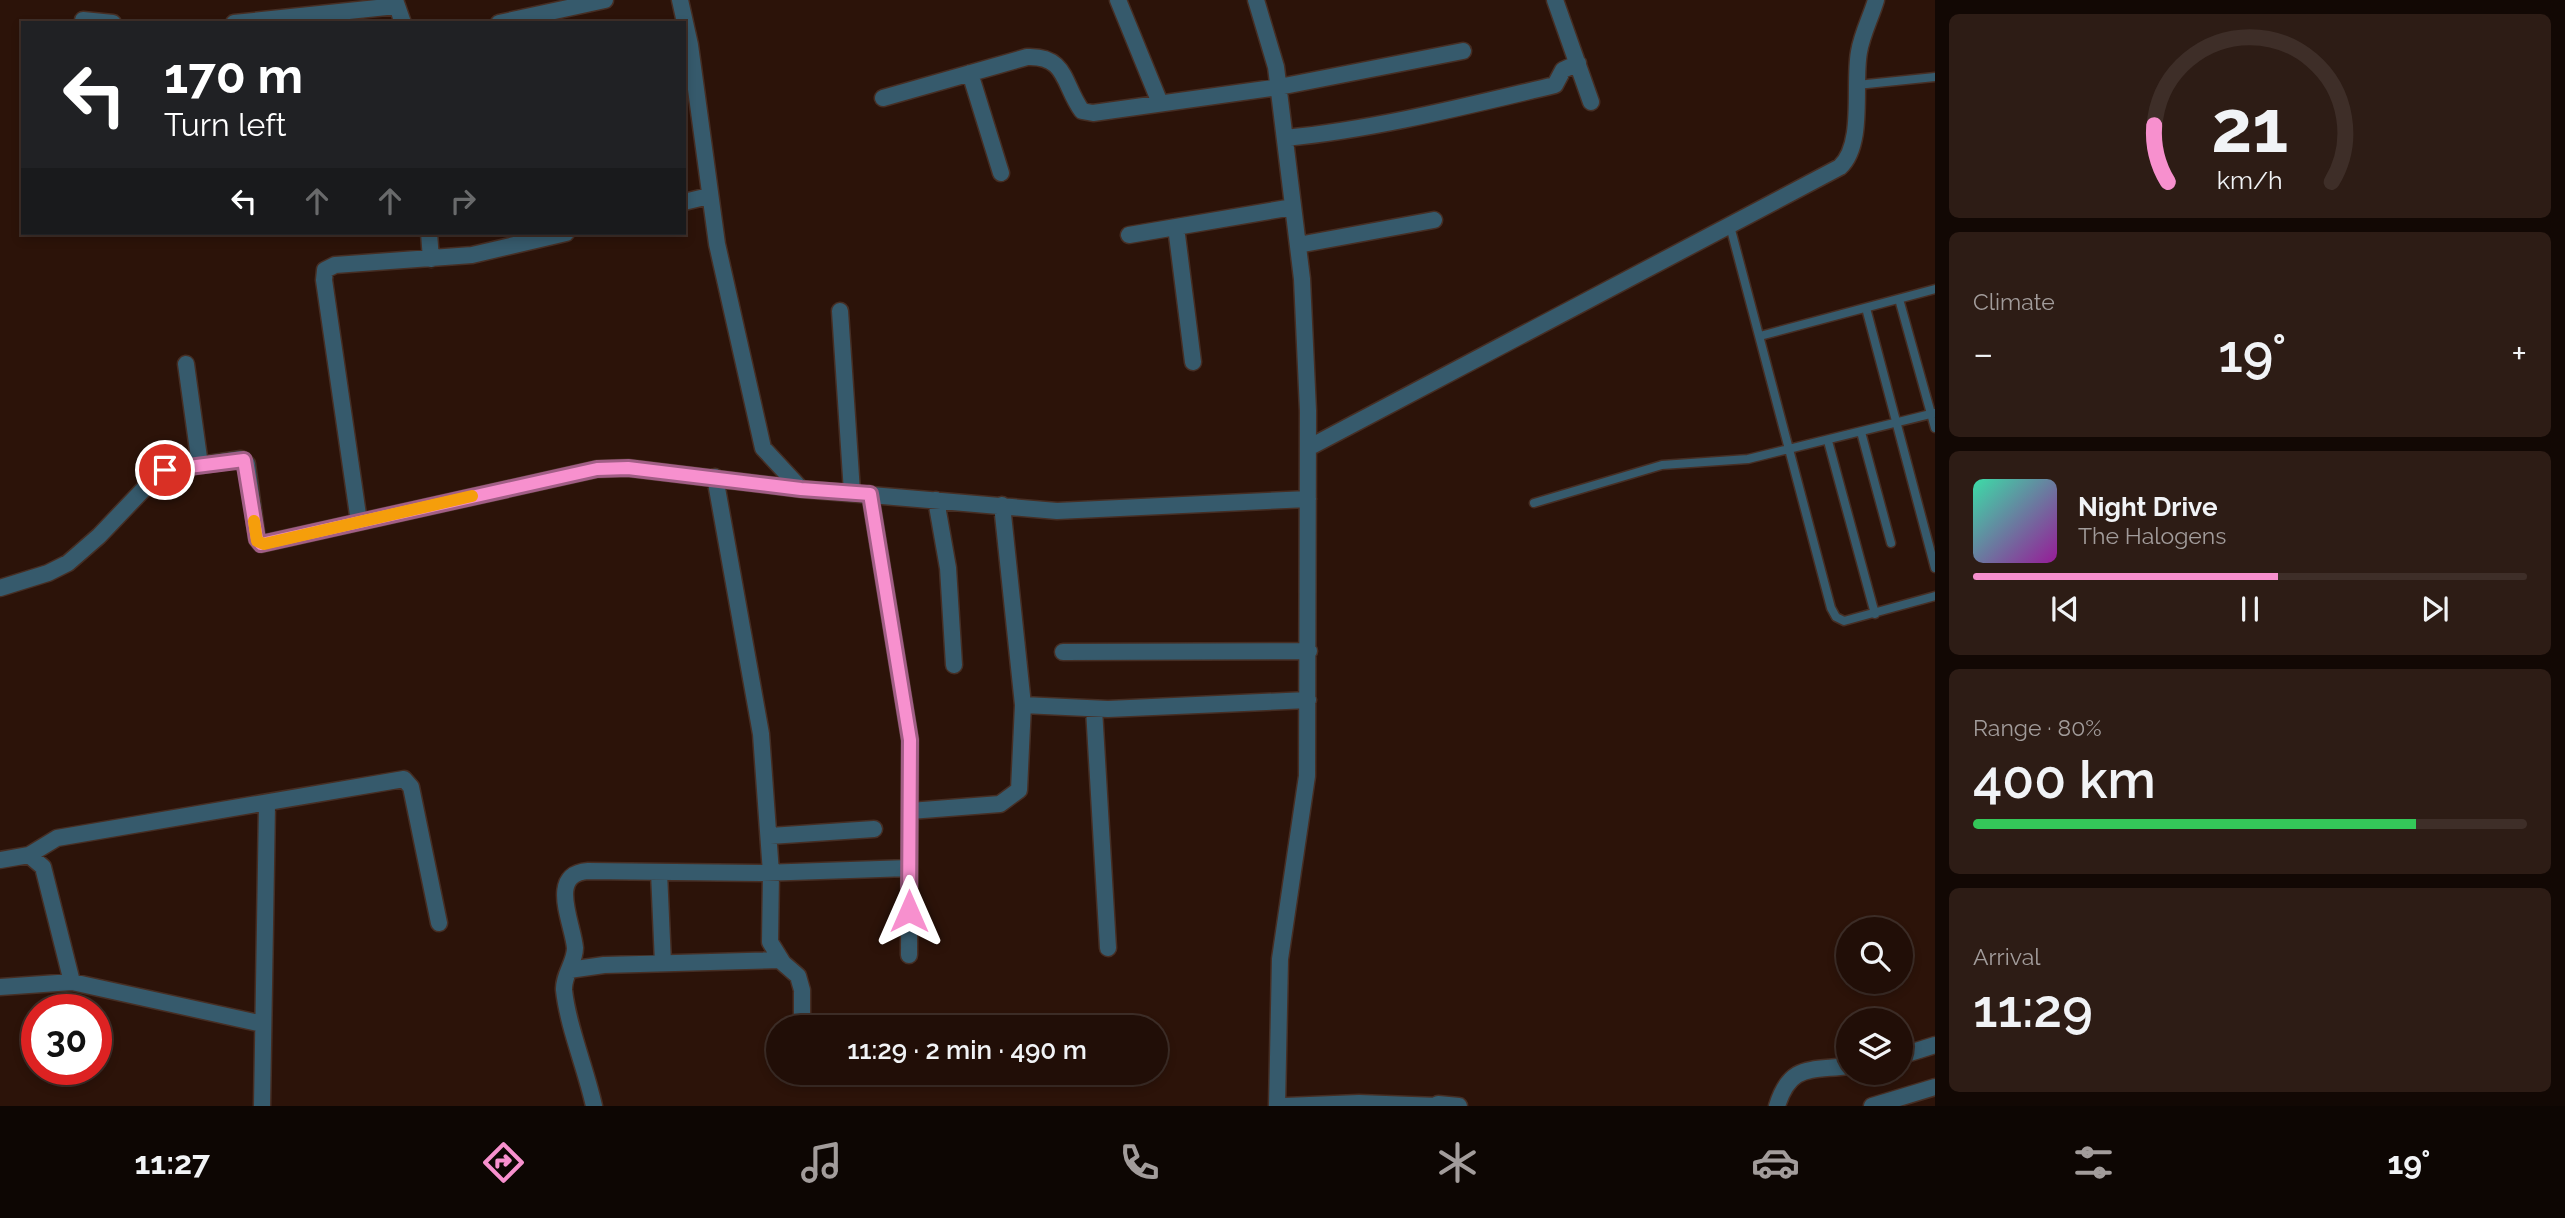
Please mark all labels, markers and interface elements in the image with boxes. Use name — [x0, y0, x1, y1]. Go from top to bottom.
text: 170 m — [164, 47, 303, 104]
icon: left — [49, 49, 140, 140]
text: 21 — [2211, 85, 2289, 170]
text: Turn left — [164, 106, 286, 143]
text: km/h — [2217, 165, 2283, 195]
icon: left — [225, 182, 263, 220]
icon: ahead — [298, 182, 336, 220]
icon: ahead — [371, 182, 409, 220]
icon: right — [444, 182, 482, 220]
text: Climate — [1973, 288, 2055, 315]
text: 19° — [2218, 323, 2286, 384]
text: − — [1973, 331, 1993, 376]
text: + — [2511, 331, 2527, 376]
pin — [135, 440, 195, 500]
icon: arrive — [146, 451, 184, 489]
text: Night Drive — [2078, 492, 2217, 522]
text: The Halogens — [2078, 522, 2226, 549]
icon: previous — [2046, 590, 2084, 628]
icon: pause — [2231, 590, 2269, 628]
icon: next — [2416, 590, 2454, 628]
text: Range · 80% — [1973, 714, 2102, 741]
text: 400 km — [1973, 749, 2156, 810]
position arrow — [872, 874, 946, 948]
map controls — [1836, 917, 1913, 1085]
button: search — [1836, 917, 1913, 994]
text: Arrival — [1973, 943, 2040, 970]
text: 11:29 — [1973, 978, 2093, 1039]
speed limit sign: 30 — [21, 994, 112, 1085]
button: layers — [1836, 1008, 1913, 1085]
text: 11:29 · 2 min · 490 m — [847, 1035, 1087, 1065]
icon: directions — [479, 1138, 528, 1187]
icon: music — [797, 1138, 846, 1187]
icon: phone — [1115, 1138, 1164, 1187]
icon: climate — [1433, 1138, 1482, 1187]
icon: car — [1751, 1138, 1800, 1187]
icon: filters — [2069, 1138, 2118, 1187]
text: 11:27 — [135, 1144, 210, 1181]
text: 19° — [2388, 1144, 2430, 1181]

